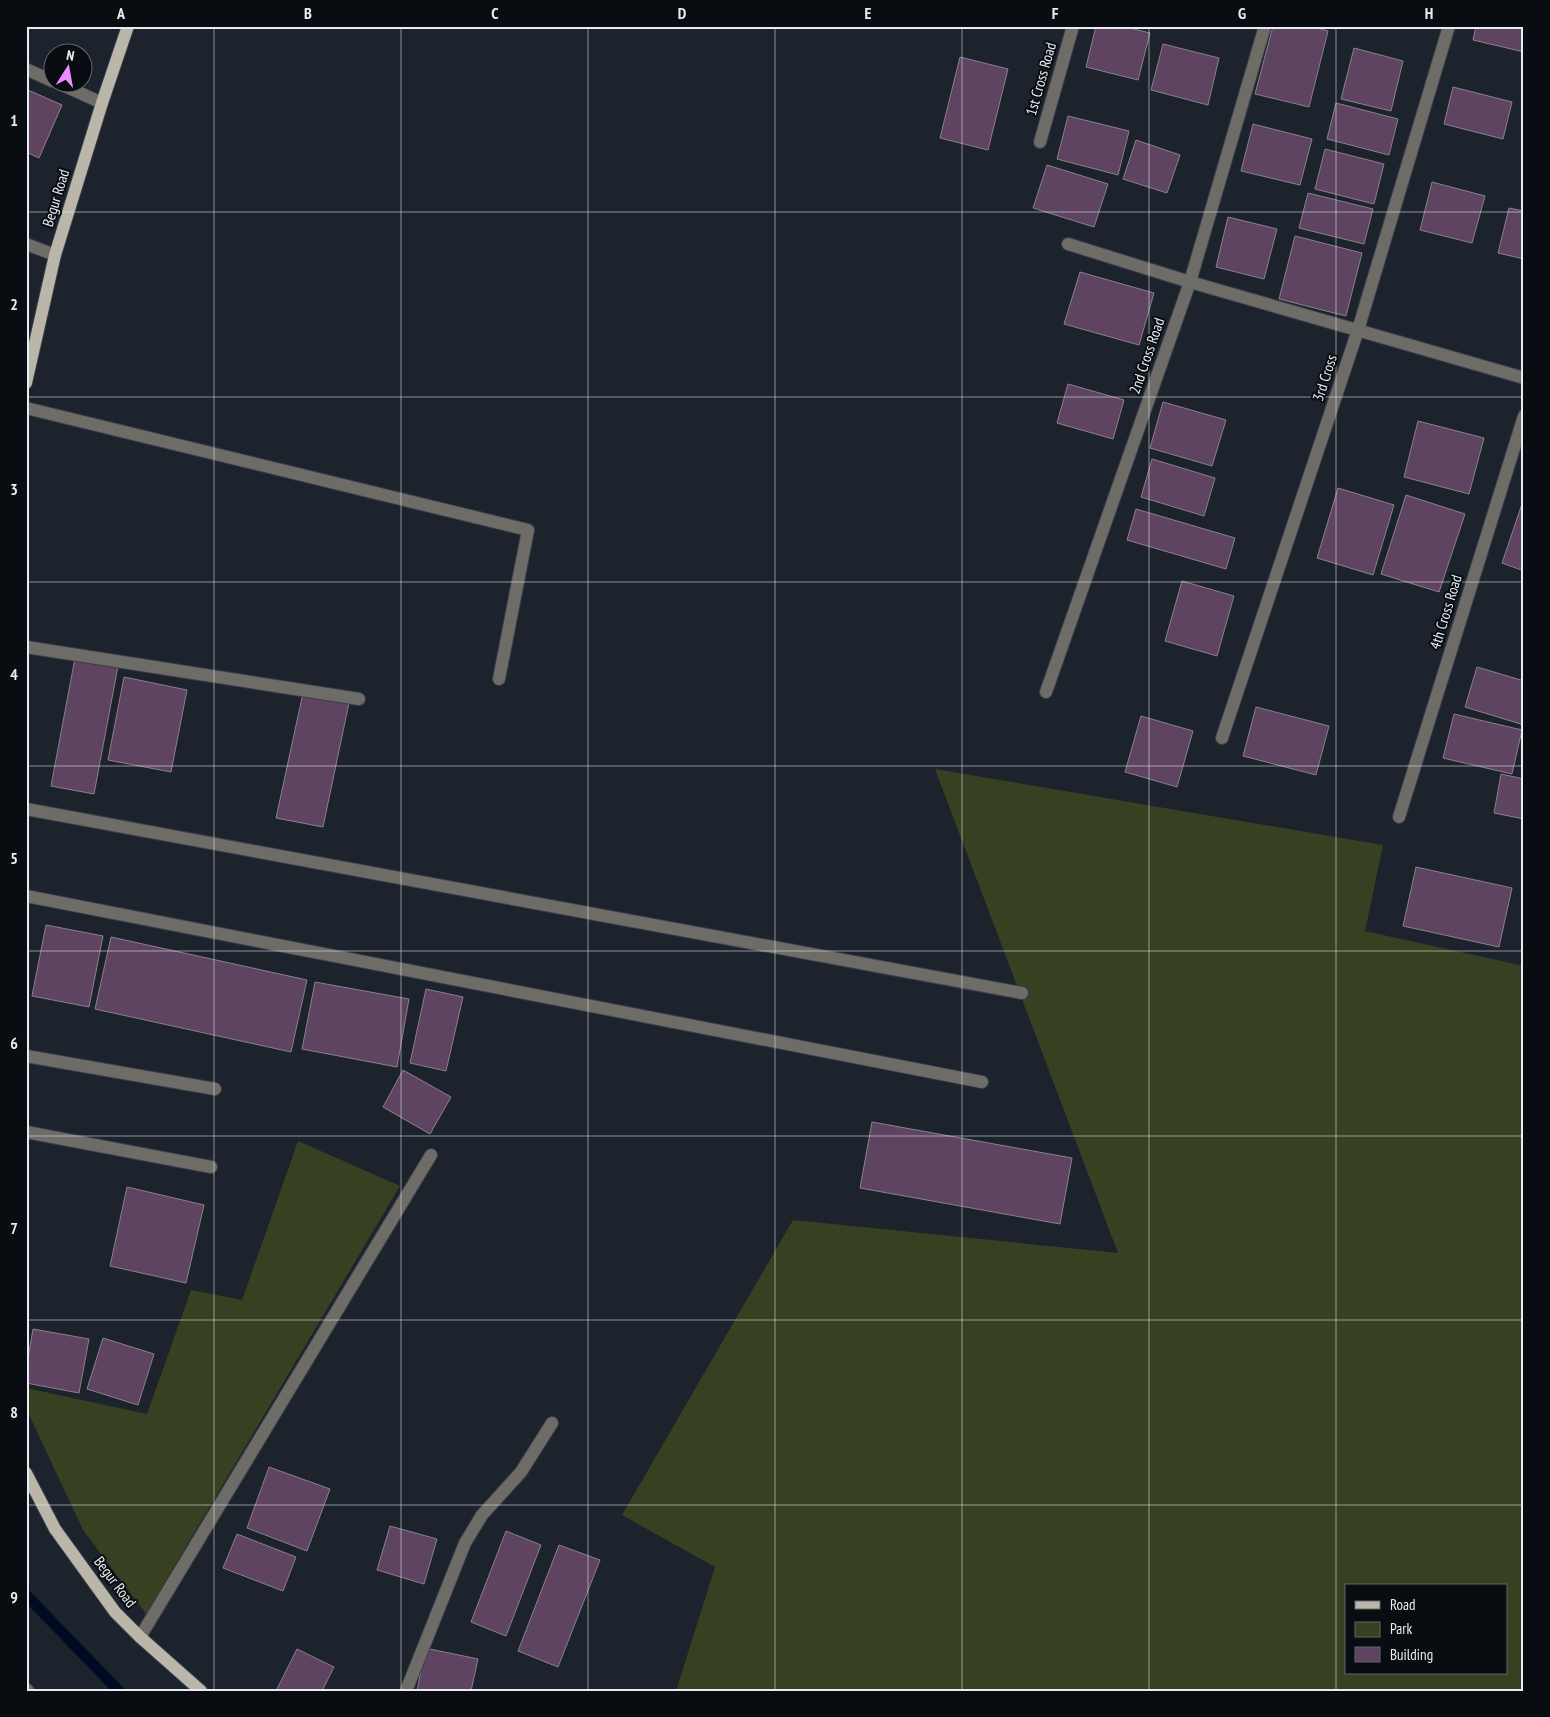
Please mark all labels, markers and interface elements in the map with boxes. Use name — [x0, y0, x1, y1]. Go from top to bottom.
text: A — [116, 3, 126, 23]
text: B — [304, 3, 312, 23]
text: C — [491, 3, 499, 23]
text: D — [678, 3, 687, 23]
text: E — [865, 3, 872, 23]
text: F — [1052, 3, 1059, 23]
text: G — [1238, 3, 1246, 23]
text: H — [1425, 3, 1433, 23]
street label: 1st Cross Road — [1021, 40, 1060, 118]
north arrow — [42, 42, 92, 92]
text: N — [65, 46, 76, 65]
text: 1 — [10, 110, 18, 130]
street label: Begur Road — [38, 167, 73, 229]
text: 2 — [10, 294, 18, 314]
street label: 2nd Cross Road — [1125, 315, 1168, 396]
street label: 3rd Cross — [1308, 352, 1341, 404]
text: 3 — [10, 479, 18, 499]
street label: 4th Cross Road — [1425, 572, 1466, 651]
text: 4 — [10, 664, 18, 684]
text: 5 — [10, 848, 18, 868]
text: 6 — [10, 1033, 18, 1053]
text: 7 — [10, 1218, 18, 1238]
text: 8 — [10, 1402, 18, 1422]
street label: Begur Road — [90, 1552, 141, 1611]
legend — [1345, 1584, 1508, 1674]
text: 9 — [10, 1587, 18, 1607]
text: Road — [1390, 1595, 1416, 1614]
text: Park — [1390, 1619, 1412, 1638]
text: Building — [1390, 1645, 1433, 1664]

